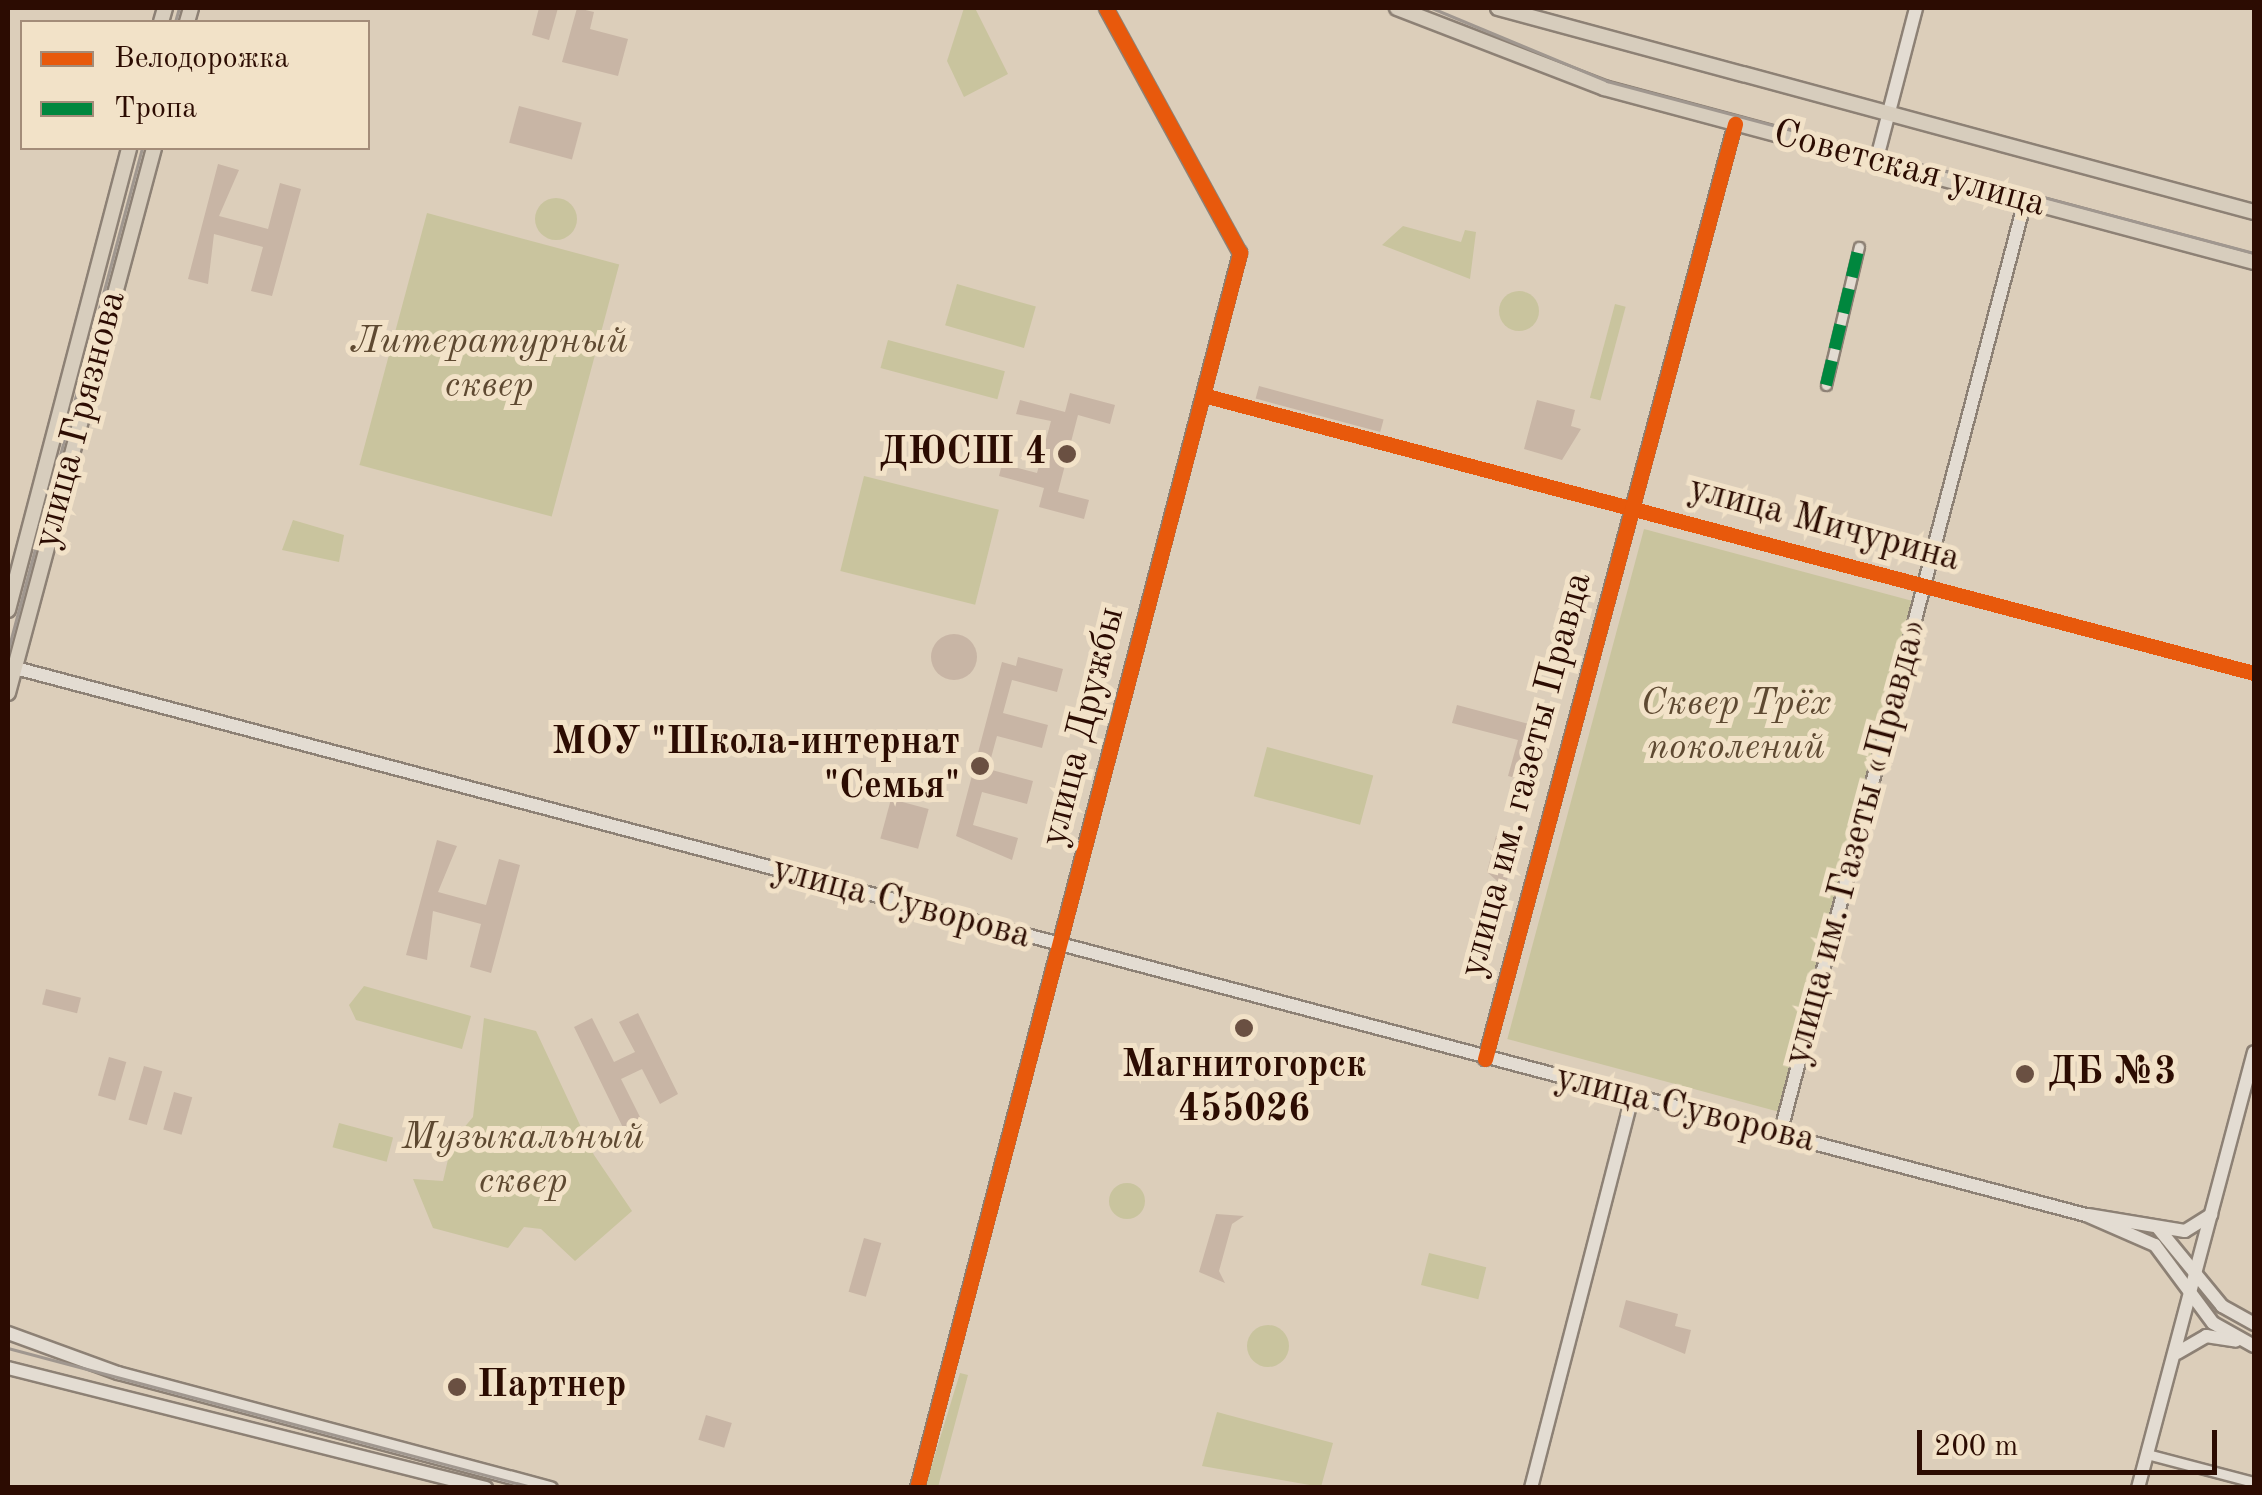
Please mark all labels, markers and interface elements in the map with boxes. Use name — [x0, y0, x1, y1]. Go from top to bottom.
legend — [20, 20, 370, 150]
text: Велодорожка — [114, 44, 289, 74]
text: Тропа — [114, 94, 197, 124]
street label: Советская улица — [1768, 112, 2050, 228]
street label: улица Грязнова — [25, 286, 137, 554]
park label: Литературный сквер — [350, 320, 628, 409]
place label: ДЮСШ 4 — [879, 431, 1047, 477]
marker: ДЮСШ 4 — [1056, 443, 1078, 465]
street label: улица Мичурина — [1683, 467, 1965, 583]
street label: улица им. газеты Правда — [1451, 568, 1603, 982]
street label: улица Дружбы — [1032, 603, 1136, 851]
street label: улица им. Газеты «Правда» — [1775, 613, 1939, 1071]
park label: Сквер Трёх поколений — [1641, 682, 1831, 772]
place label: МОУ "Школа-интернат "Семья" — [552, 721, 960, 811]
marker: МОУ "Школа-интернат "Семья" — [969, 755, 991, 777]
street label: улица Суворова — [767, 848, 1035, 960]
marker: Магнитогорск 455026 — [1233, 1017, 1255, 1039]
place label: Магнитогорск 455026 — [1122, 1044, 1366, 1134]
place label: ДБ №3 — [2048, 1051, 2176, 1097]
street label: улица Суворова — [1550, 1056, 1820, 1164]
marker: ДБ №3 — [2012, 1061, 2038, 1087]
park label: Музыкальный сквер — [402, 1116, 644, 1206]
place label: Партнер — [477, 1364, 626, 1410]
marker: Партнер — [446, 1376, 468, 1398]
scale bar — [1922, 1410, 2222, 1472]
text: 200 m — [1934, 1432, 2018, 1462]

